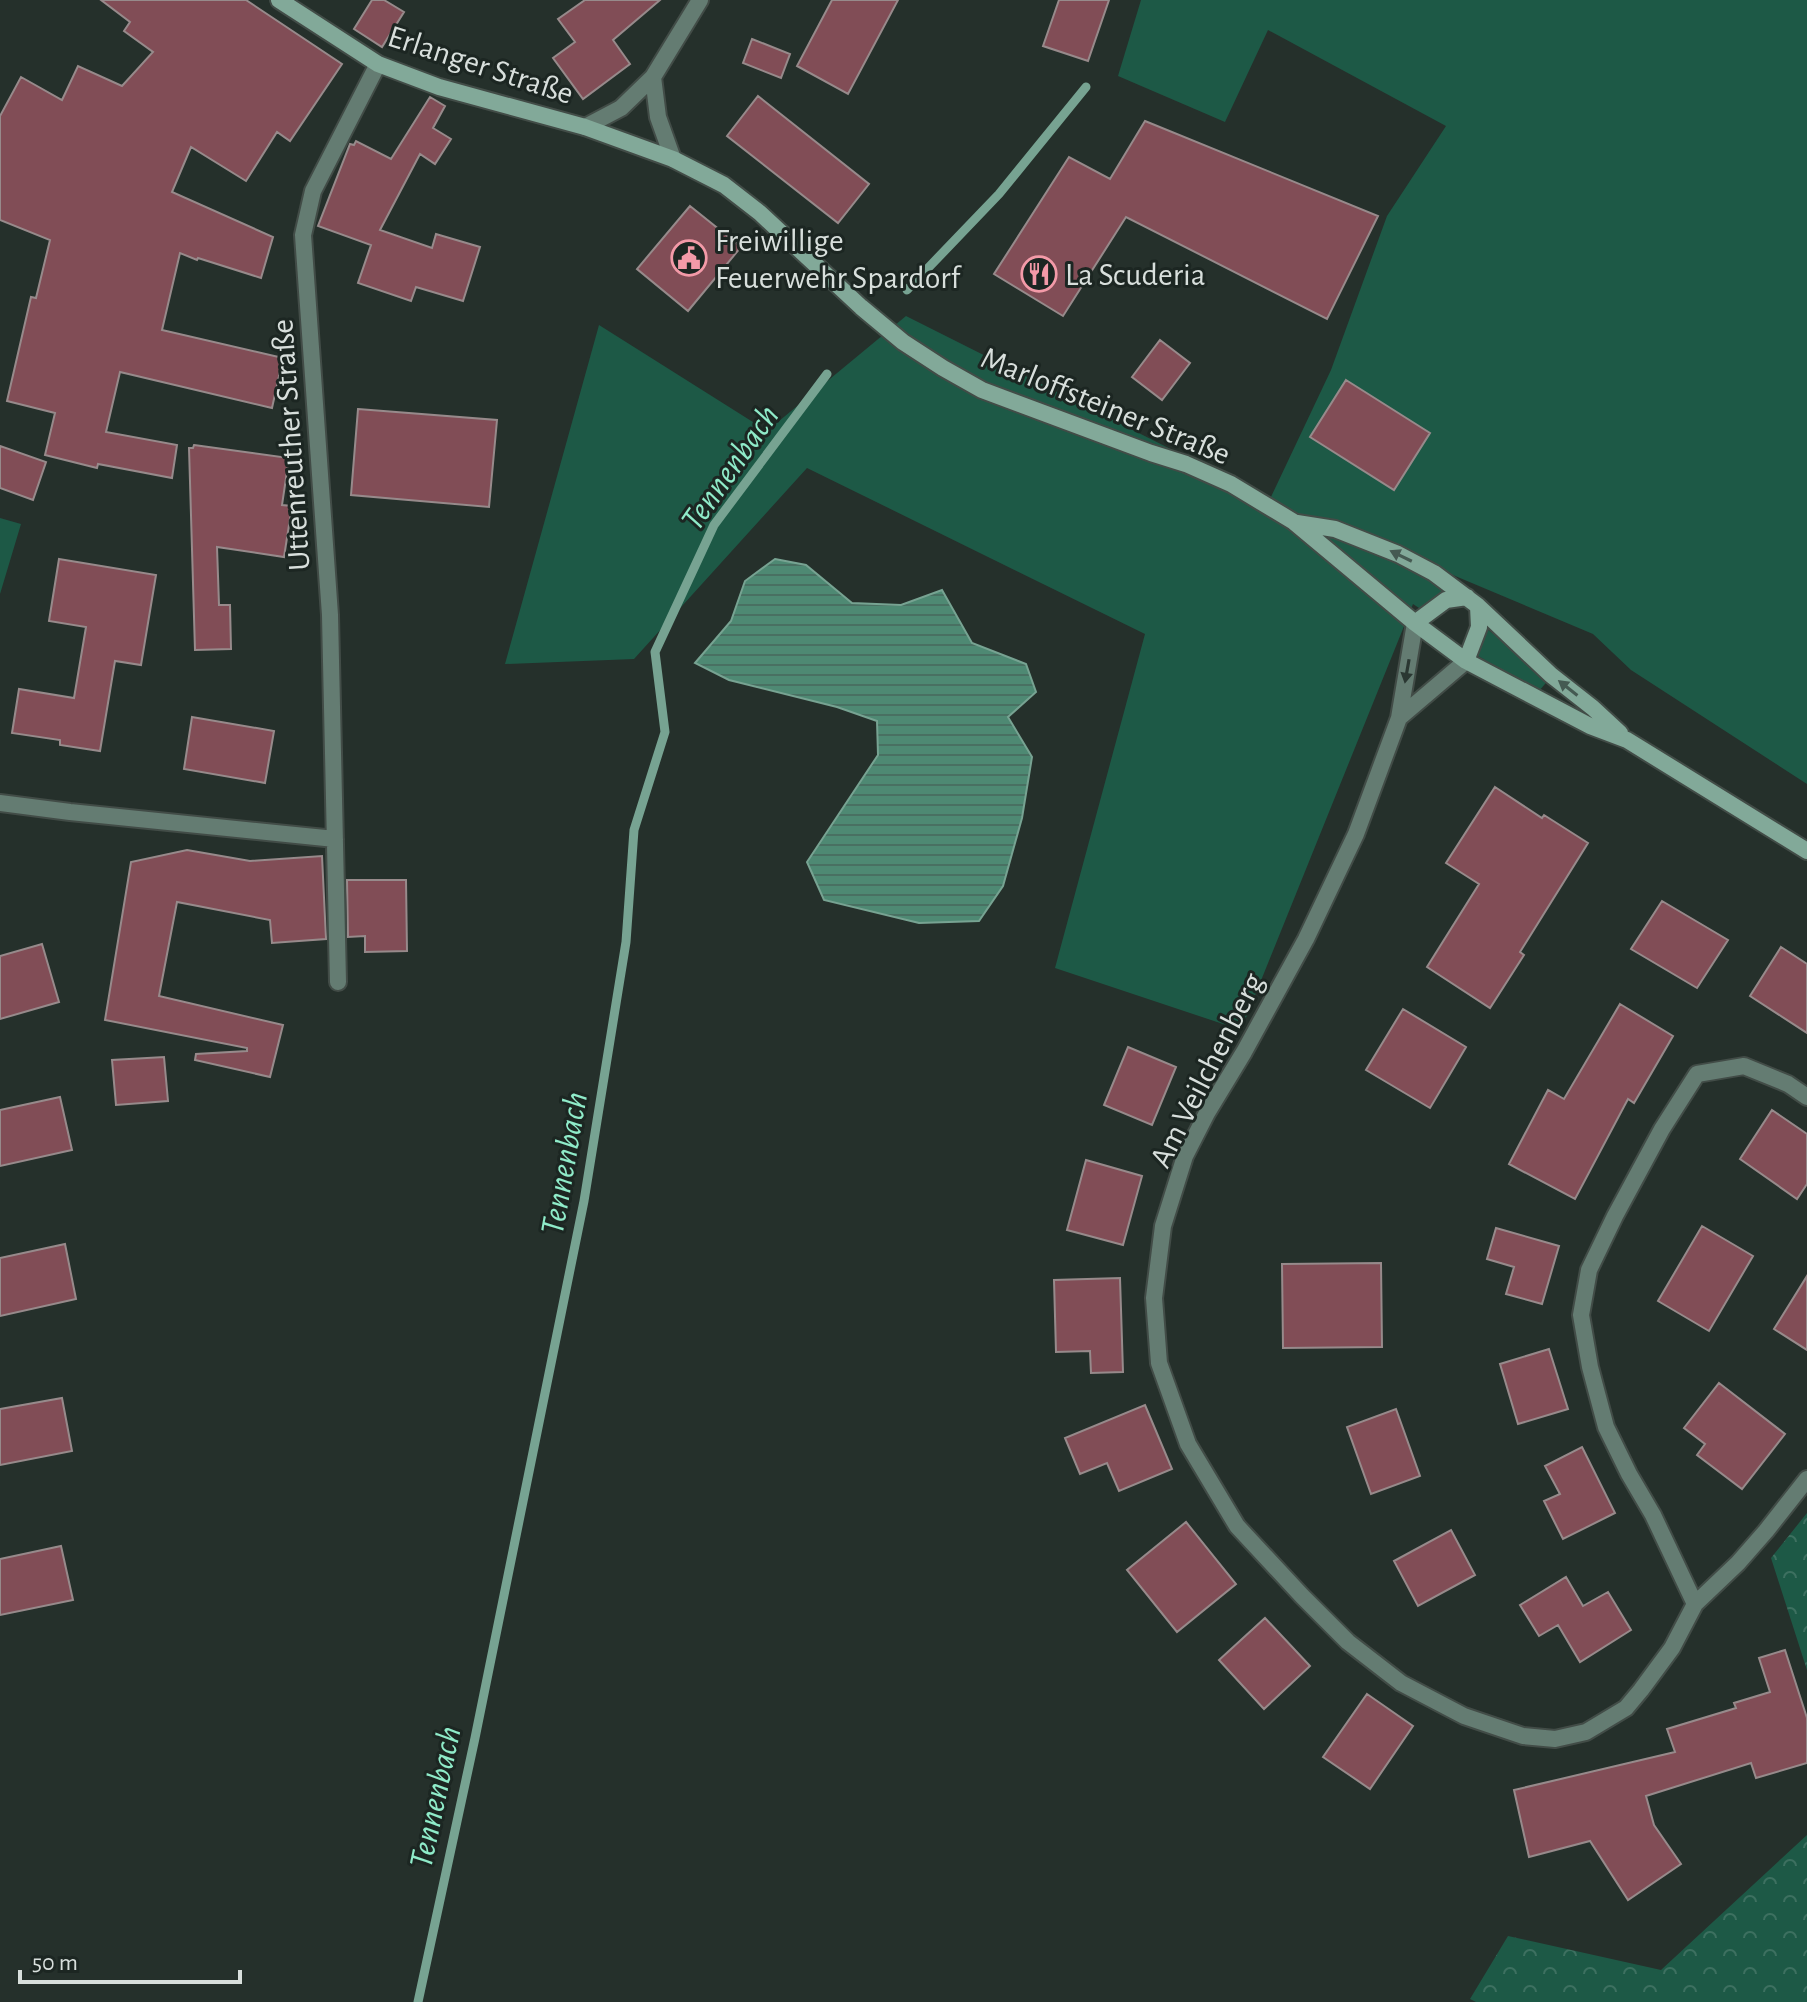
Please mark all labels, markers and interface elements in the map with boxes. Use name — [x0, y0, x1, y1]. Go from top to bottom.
street label: Erlanger Straße — [384, 20, 577, 110]
place label: Freiwillige Feuerwehr Spardorf — [715, 225, 963, 294]
public building icon: Freiwillige Feuerwehr Spardorf — [670, 239, 708, 277]
restaurant icon: La Scuderia — [1020, 255, 1058, 293]
place label: La Scuderia — [1065, 259, 1206, 291]
street label: Uttenreuther Straße — [266, 318, 316, 572]
street label: Marloffsteiner Straße — [976, 341, 1235, 471]
water label: Tennenbach — [675, 399, 786, 537]
one-way arrow — [1389, 549, 1412, 563]
one-way arrow — [1400, 658, 1412, 683]
one-way arrow — [1558, 681, 1578, 697]
street label: Am Veilchenberg — [1144, 968, 1270, 1173]
water label: Tennenbach — [536, 1089, 594, 1237]
water label: Tennenbach — [404, 1723, 468, 1872]
scale bar — [20, 1934, 240, 1984]
text: 50 m — [32, 1951, 78, 1975]

